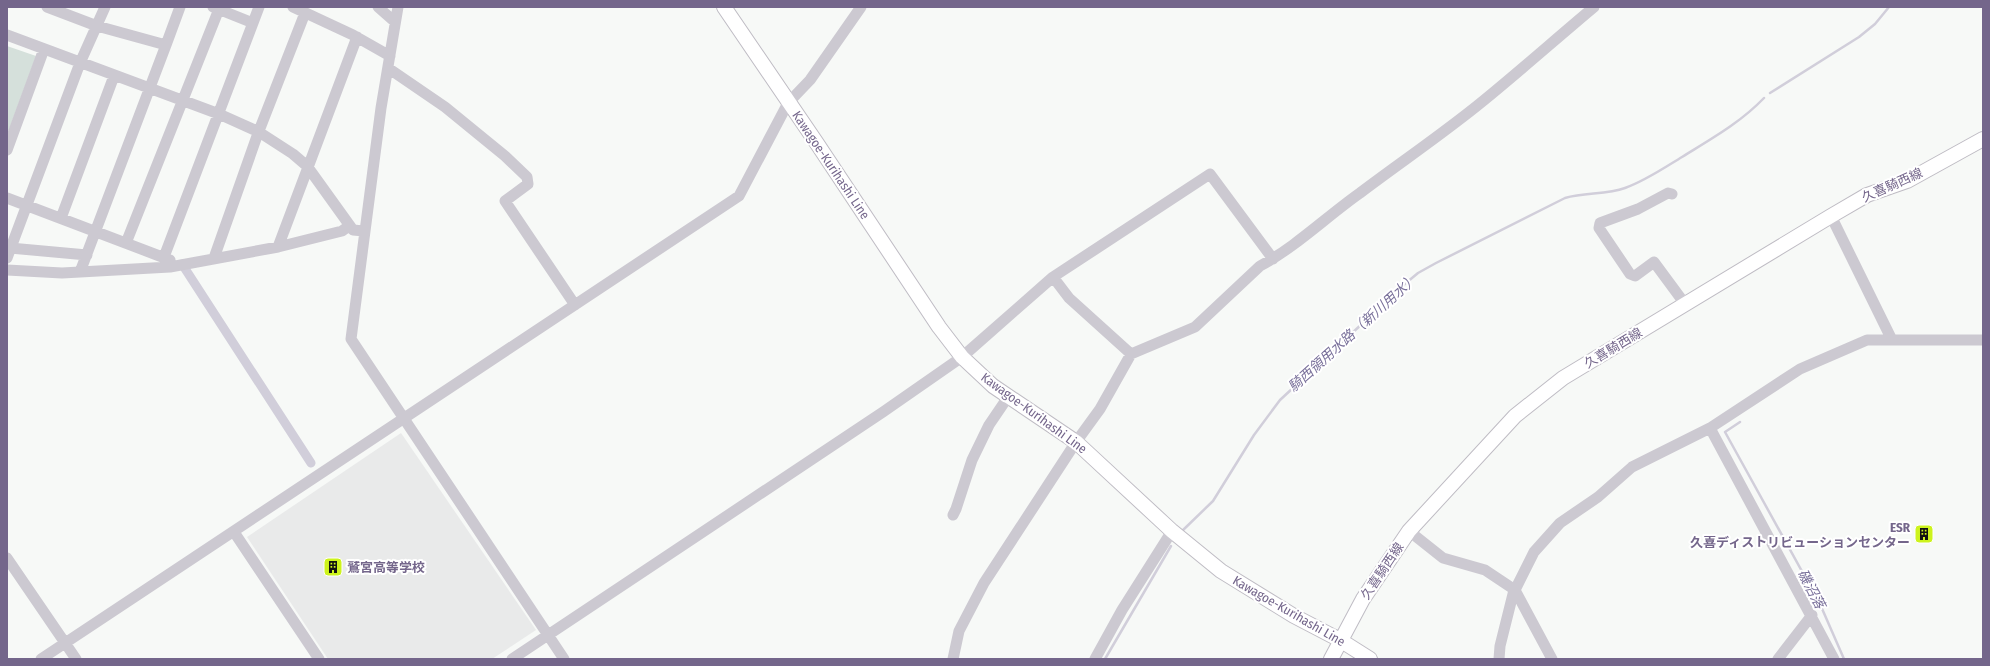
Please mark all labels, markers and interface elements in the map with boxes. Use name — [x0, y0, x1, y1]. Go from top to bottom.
street label: Kawagoe-Kurihashi Line — [789, 108, 873, 222]
street label: 久喜騎西線 — [1859, 165, 1925, 205]
water label: 騎西領用水路（新川用水） — [1285, 270, 1421, 396]
street label: 久喜騎西線 — [1581, 325, 1645, 371]
street label: Kawagoe-Kurihashi Line — [978, 370, 1090, 456]
place label: ESR 久喜ディストリビューションセンター — [1690, 520, 1911, 550]
building icon: ESR 久喜ディストリビューションセンター — [1913, 523, 1935, 545]
street label: 久喜騎西線 — [1358, 540, 1406, 602]
building icon: 鷲宮高等学校 — [322, 556, 344, 578]
place label: 鷲宮高等学校 — [347, 560, 425, 575]
water label: 磯沼落 — [1794, 566, 1829, 613]
street label: Kawagoe-Kurihashi Line — [1230, 573, 1348, 649]

